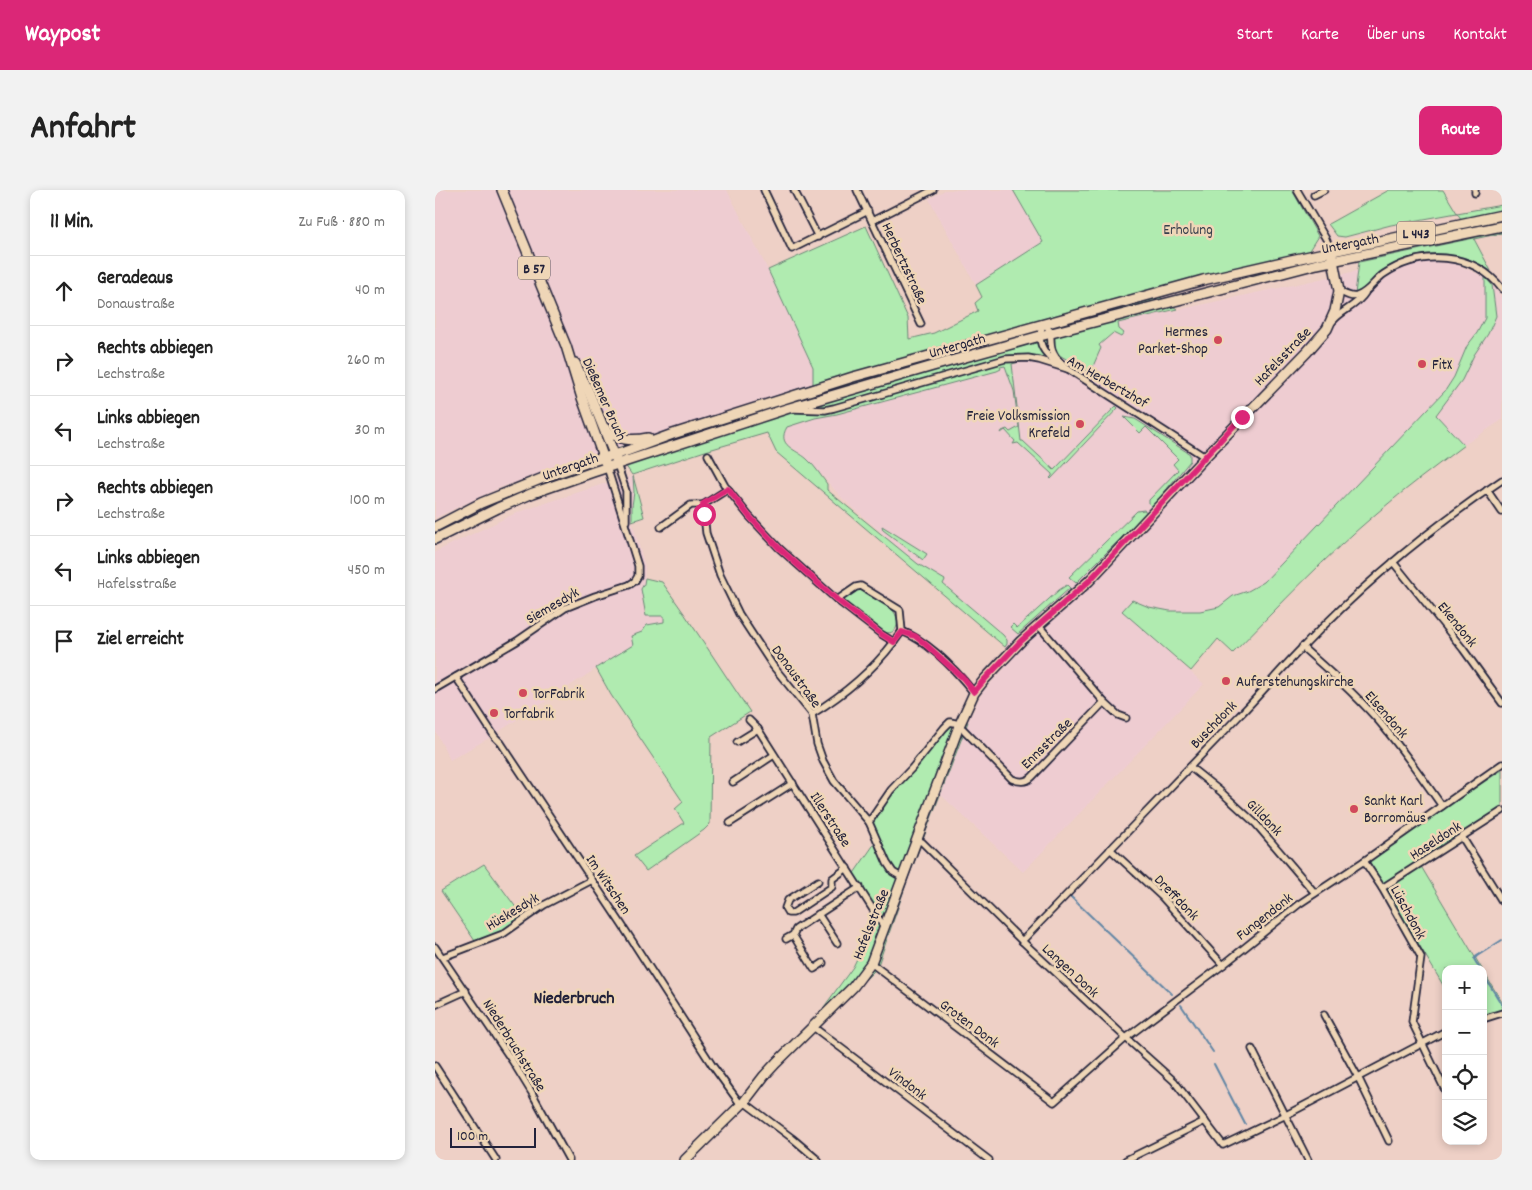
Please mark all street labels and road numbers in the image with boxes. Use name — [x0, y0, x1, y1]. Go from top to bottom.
street label: Herbertzstraße — [875, 219, 932, 309]
road number: L 443 — [1397, 222, 1435, 244]
street label: Untergath — [1320, 229, 1381, 261]
road number: B 57 — [518, 256, 550, 280]
street label: Hafelsstraße — [1250, 323, 1318, 392]
street label: Untergath — [927, 328, 989, 365]
street label: Am Herbertzhof — [1062, 351, 1152, 415]
street label: Dießemer Bruch — [575, 355, 631, 445]
street label: Untergath — [540, 448, 602, 488]
street label: Siemesdyk — [522, 583, 584, 631]
street label: Ekendonk — [1431, 598, 1482, 653]
street label: Donaustraße — [765, 641, 826, 713]
street label: Elsendonk — [1358, 687, 1412, 744]
street label: Buschdonk — [1186, 696, 1243, 754]
street label: Ennsstraße — [1017, 713, 1079, 775]
street label: Illerstraße — [803, 788, 856, 852]
street label: Gilldonk — [1240, 795, 1287, 842]
street label: Haseldonk — [1406, 817, 1466, 867]
street label: Im Witschen — [579, 851, 636, 920]
street label: Dreffdonk — [1148, 870, 1203, 926]
street label: Lüschdonk — [1383, 882, 1431, 944]
street label: Hafelsstraße — [848, 886, 896, 963]
street label: Hüskesdyk — [482, 888, 544, 937]
street label: Fungendonk — [1232, 888, 1298, 947]
street label: Langen Donk — [1036, 939, 1103, 1004]
street label: Niederbruchstraße — [476, 995, 551, 1097]
street label: Groten Donk — [934, 995, 1003, 1054]
street label: Vindonk — [883, 1063, 931, 1107]

